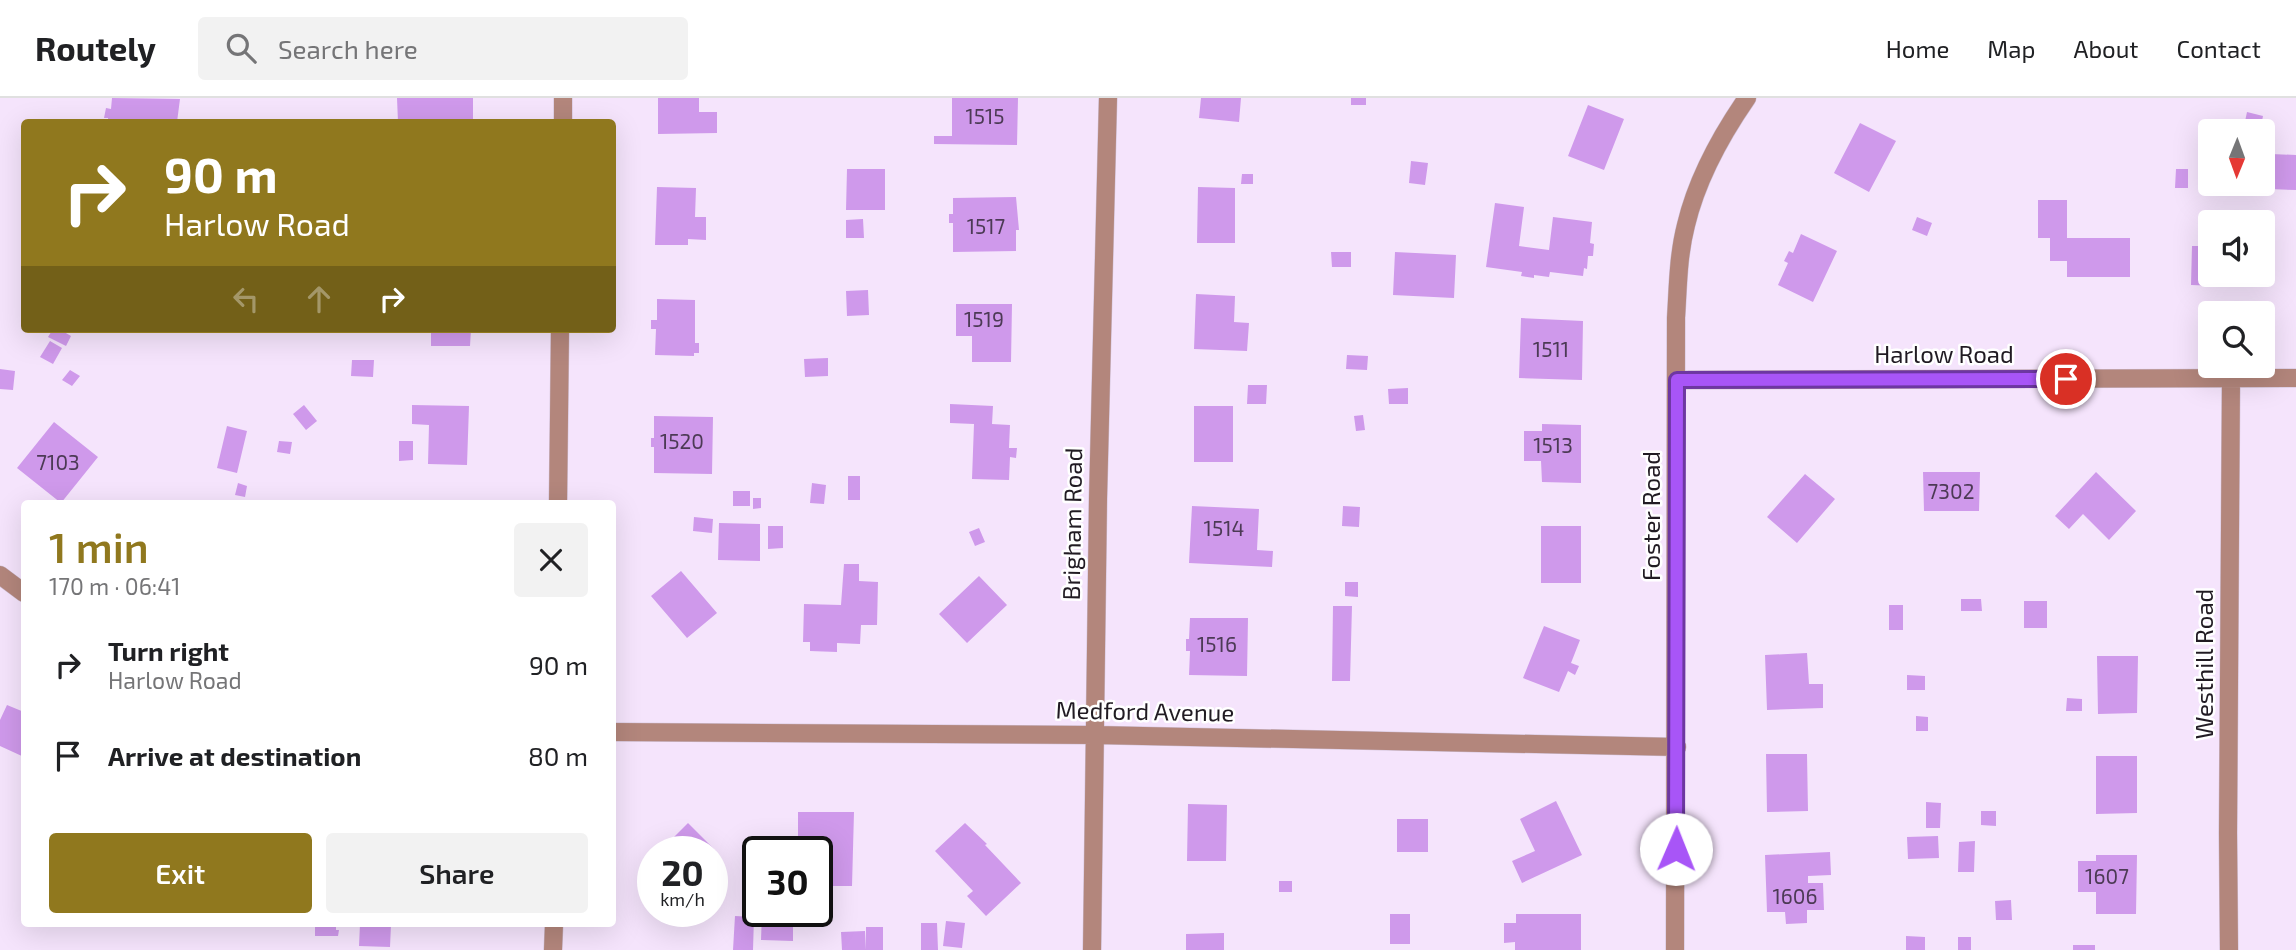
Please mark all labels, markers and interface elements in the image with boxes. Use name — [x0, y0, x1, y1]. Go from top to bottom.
search box — [198, 17, 688, 80]
text: Routely — [35, 28, 156, 68]
icon: search — [222, 29, 260, 67]
text: Search here — [278, 33, 418, 64]
text: Home — [1886, 34, 1949, 63]
text: Map — [1987, 34, 2035, 63]
text: About — [2073, 34, 2139, 63]
text: Contact — [2177, 34, 2261, 63]
house number: 1515 — [965, 103, 1005, 128]
north arrow — [2198, 119, 2275, 196]
map controls — [2198, 119, 2275, 378]
text: 90 m — [164, 144, 278, 203]
icon: right — [49, 147, 140, 238]
text: Harlow Road — [164, 204, 350, 242]
button: sound — [2198, 210, 2275, 287]
house number: 1517 — [967, 213, 1006, 238]
icon: left — [227, 280, 265, 318]
icon: ahead — [300, 280, 338, 318]
icon: right — [373, 280, 411, 318]
button: search — [2198, 301, 2275, 378]
house number: 1519 — [964, 306, 1004, 331]
house number: 1511 — [1533, 336, 1569, 361]
street label: Harlow Road — [1874, 339, 2014, 368]
pin — [2036, 349, 2096, 409]
icon: arrive — [2047, 360, 2085, 398]
house number: 1520 — [660, 428, 704, 453]
house number: 1513 — [1533, 432, 1573, 457]
street label: Brigham Road — [1056, 447, 1087, 601]
house number: 7103 — [36, 449, 80, 474]
street label: Foster Road — [1636, 451, 1665, 581]
house number: 7302 — [1928, 478, 1974, 503]
house number: 1514 — [1204, 515, 1244, 540]
text: 1 min — [49, 521, 149, 571]
button: close — [514, 523, 588, 597]
text: 170 m · 06:41 — [49, 572, 181, 600]
street label: Westhill Road — [2189, 589, 2218, 739]
house number: 1516 — [1197, 631, 1237, 656]
text: Turn right — [108, 635, 229, 666]
icon: right — [49, 646, 87, 684]
text: 90 m — [529, 649, 588, 680]
text: Harlow Road — [108, 666, 242, 694]
street label: Medford Avenue — [1055, 694, 1235, 727]
icon: arrive — [49, 737, 87, 775]
text: Arrive at destination — [108, 740, 361, 771]
text: 80 m — [528, 740, 588, 771]
position arrow — [1639, 812, 1713, 886]
button: Exit — [49, 833, 312, 913]
button: Share — [326, 833, 588, 913]
speed limit sign: 30 — [742, 836, 833, 927]
text: 20 — [661, 851, 704, 893]
house number: 1607 — [2085, 863, 2129, 888]
house number: 1606 — [1772, 883, 1818, 908]
text: km/h — [660, 888, 705, 910]

